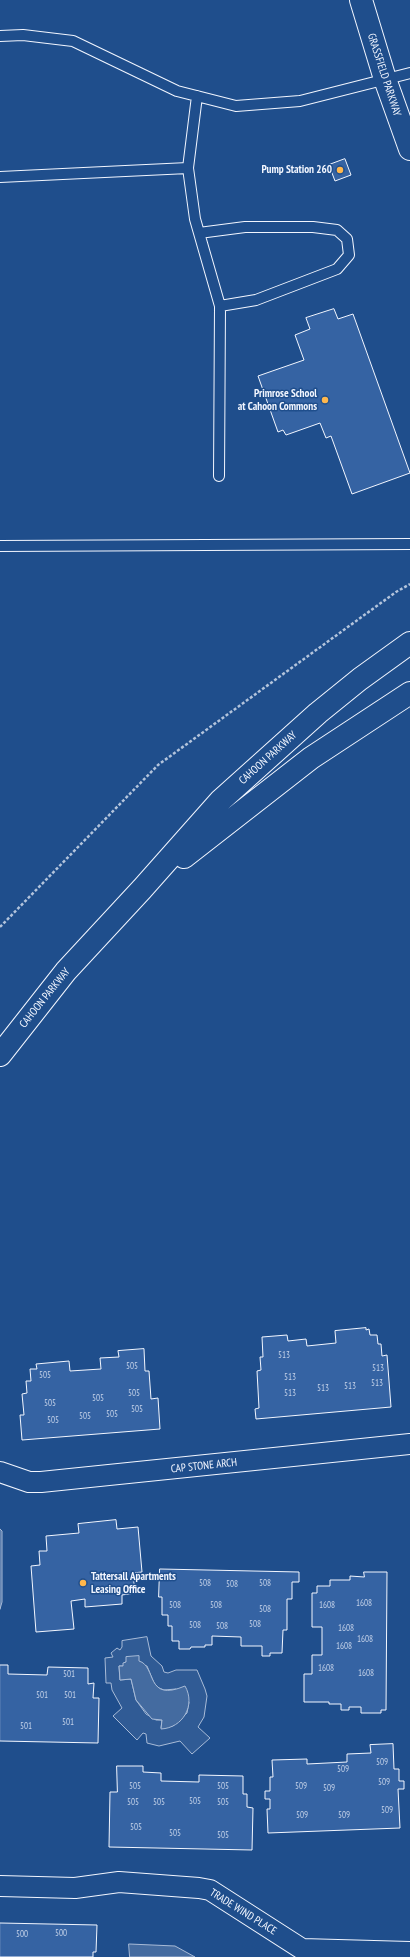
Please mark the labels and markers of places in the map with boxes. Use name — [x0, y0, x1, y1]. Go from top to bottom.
place label: Pump Station 260 — [262, 163, 332, 177]
marker: Pump Station 260 — [335, 165, 345, 175]
place label: Primrose School at Cahoon Commons — [238, 387, 317, 413]
marker: Primrose School at Cahoon Commons — [320, 395, 330, 405]
place label: Tattersall Apartments Leasing Office — [91, 1570, 176, 1596]
marker: Tattersall Apartments Leasing Office — [78, 1578, 88, 1588]

